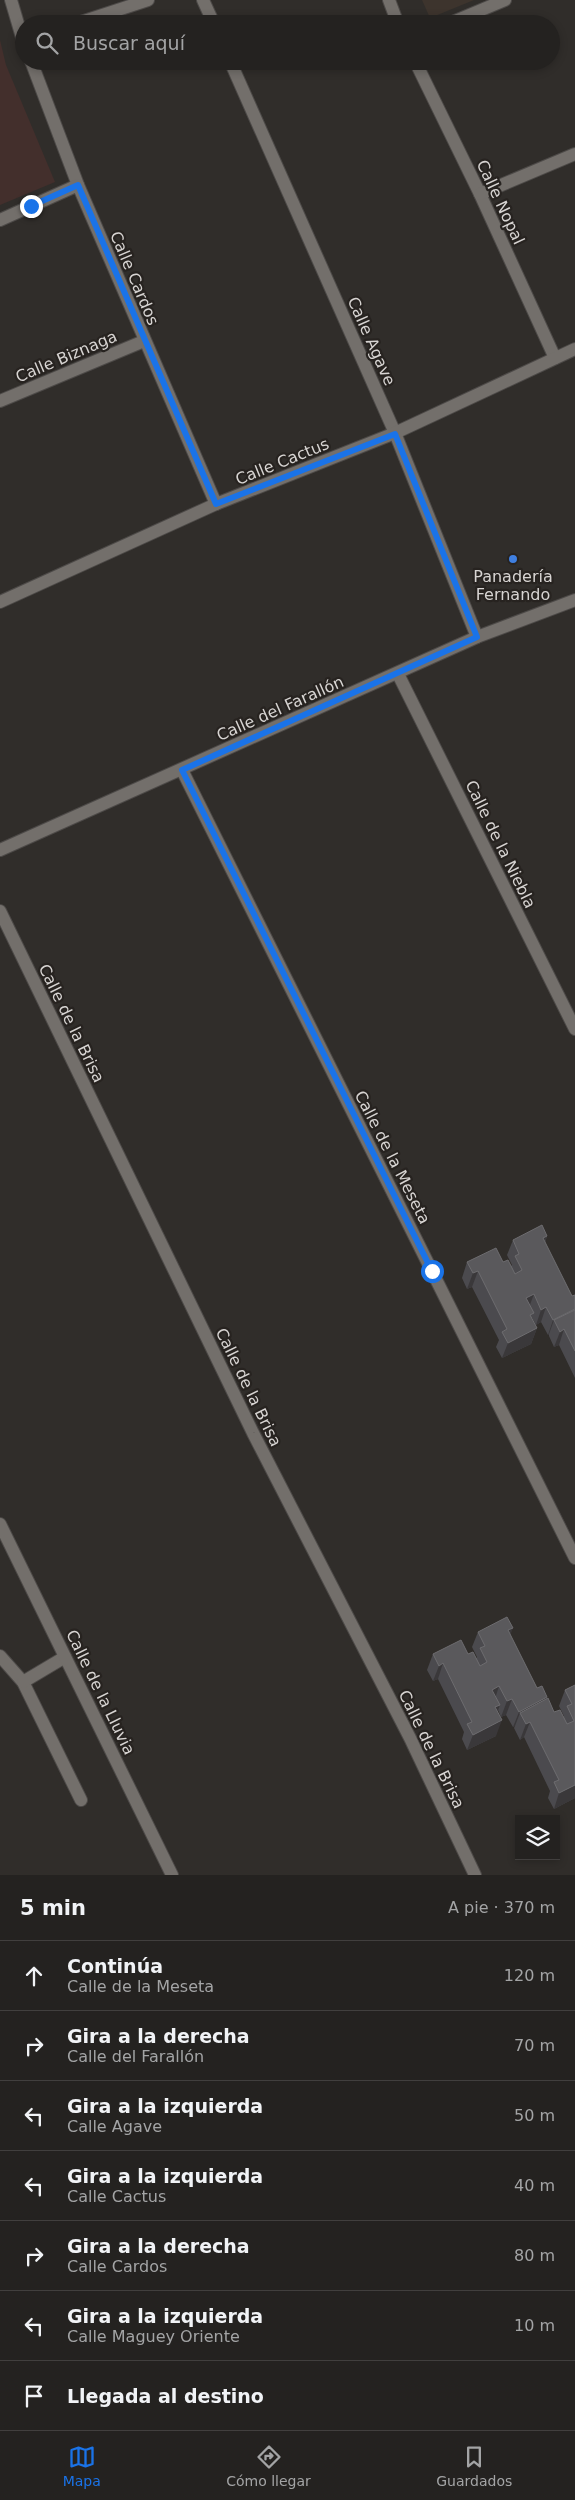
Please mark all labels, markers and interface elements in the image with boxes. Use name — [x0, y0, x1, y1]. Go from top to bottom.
search box — [15, 15, 560, 70]
icon: search — [33, 29, 61, 57]
text: Buscar aquí — [73, 32, 185, 54]
street label: Calle Nopal — [473, 157, 528, 247]
route end — [20, 195, 43, 218]
street label: Calle Cardos — [106, 228, 163, 328]
street label: Calle Agave — [344, 294, 400, 388]
street label: Calle Biznaga — [13, 327, 120, 386]
street label: Calle Cactus — [233, 434, 332, 489]
marker: Panadería Fernando — [507, 553, 519, 565]
place label: Panadería Fernando — [473, 567, 553, 604]
street label: Calle del Farallón — [214, 672, 347, 745]
street label: Calle de la Niebla — [461, 777, 540, 911]
street label: Calle de la Brisa — [35, 961, 108, 1086]
street label: Calle de la Meseta — [351, 1087, 434, 1227]
route start — [421, 1260, 444, 1283]
street label: Calle de la Brisa — [212, 1325, 285, 1450]
street label: Calle de la Lluvia — [62, 1627, 139, 1758]
street label: Calle de la Brisa — [395, 1687, 468, 1812]
map controls — [515, 1815, 560, 1860]
button: layers — [515, 1815, 560, 1860]
text: 5 min — [20, 1896, 86, 1920]
text: A pie · 370 m — [448, 1898, 555, 1917]
text: Continúa — [67, 1955, 163, 1977]
icon: ahead — [20, 1962, 48, 1990]
text: 120 m — [504, 1966, 555, 1985]
text: Calle de la Meseta — [67, 1977, 214, 1996]
text: Gira a la derecha — [67, 2025, 250, 2047]
icon: right — [20, 2032, 48, 2060]
text: 70 m — [514, 2036, 555, 2055]
text: Calle del Farallón — [67, 2047, 204, 2066]
text: Gira a la izquierda — [67, 2095, 263, 2117]
icon: left — [20, 2102, 48, 2130]
text: 50 m — [514, 2106, 555, 2125]
text: Calle Agave — [67, 2117, 162, 2136]
text: Gira a la izquierda — [67, 2165, 263, 2187]
icon: left — [20, 2172, 48, 2200]
text: 40 m — [514, 2176, 555, 2195]
text: Calle Cactus — [67, 2187, 166, 2206]
text: Gira a la derecha — [67, 2235, 250, 2257]
icon: right — [20, 2242, 48, 2270]
text: 80 m — [514, 2246, 555, 2265]
text: Calle Cardos — [67, 2257, 167, 2276]
text: Gira a la izquierda — [67, 2305, 263, 2327]
icon: left — [20, 2312, 48, 2340]
text: 10 m — [514, 2316, 555, 2335]
text: Calle Maguey Oriente — [67, 2327, 240, 2346]
icon: arrive — [20, 2382, 48, 2410]
text: Llegada al destino — [67, 2385, 264, 2407]
tab: Mapa — [63, 2443, 101, 2489]
tab: Cómo llegar — [226, 2443, 311, 2489]
tab: Guardados — [436, 2443, 512, 2489]

